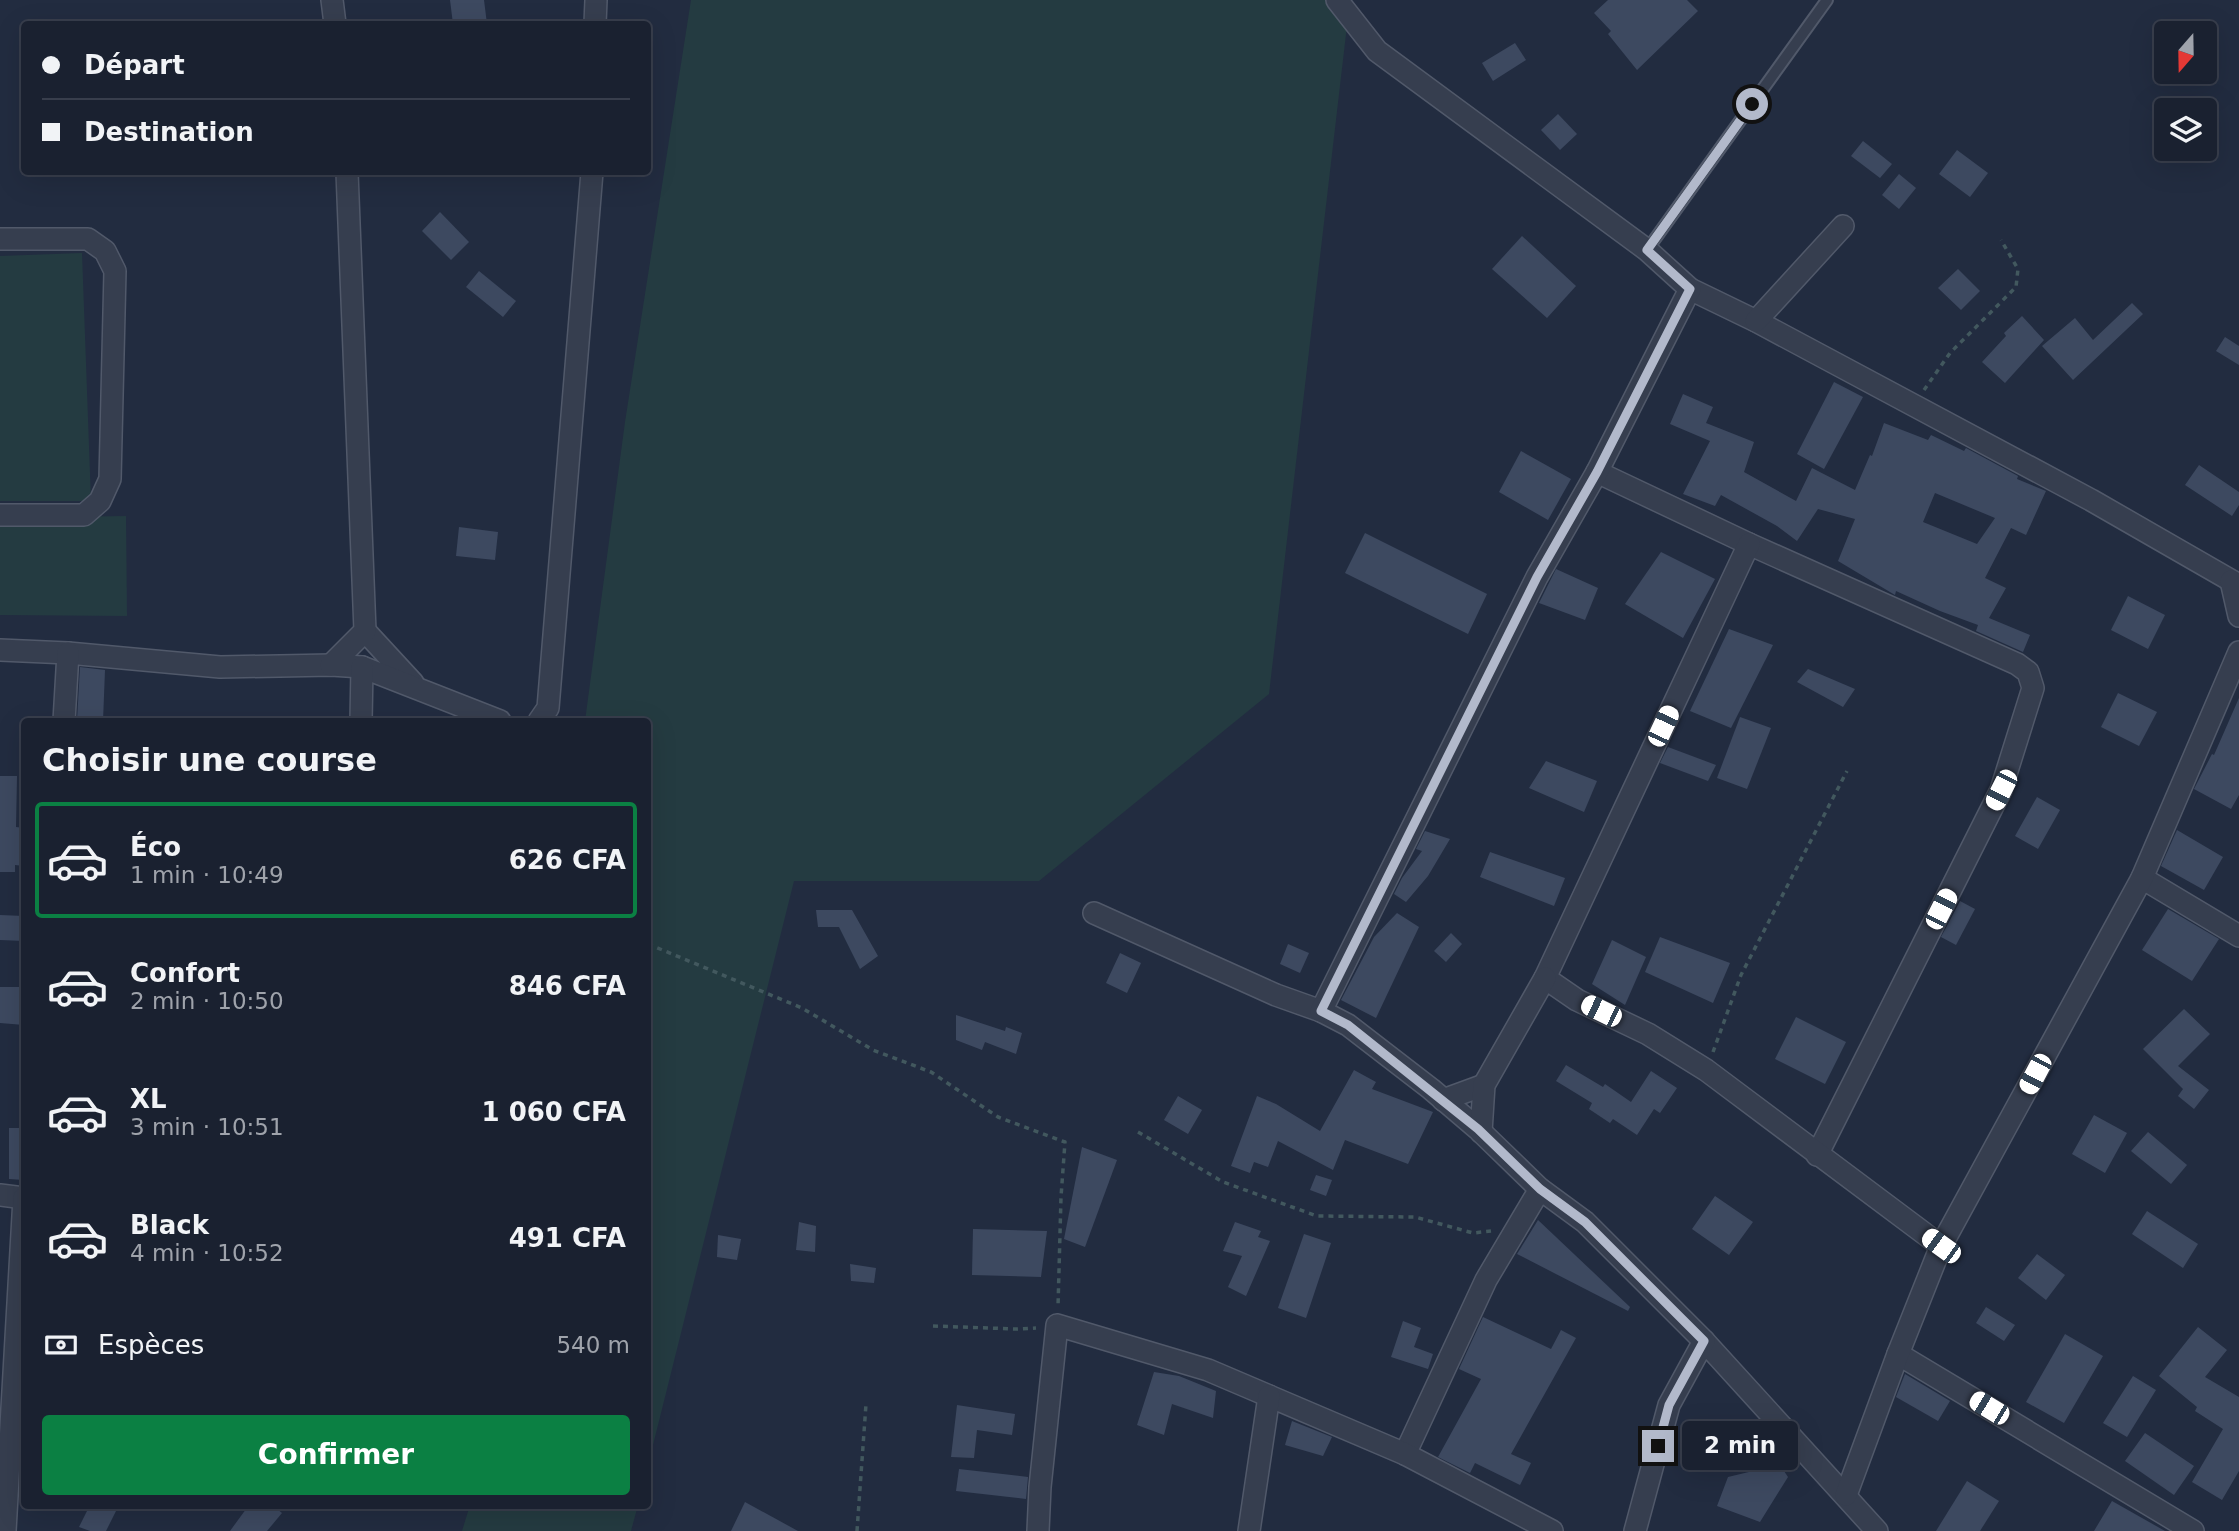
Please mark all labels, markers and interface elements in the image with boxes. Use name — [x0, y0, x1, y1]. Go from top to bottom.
north arrow — [2154, 21, 2217, 84]
map controls — [2154, 21, 2217, 161]
text: Départ — [84, 50, 185, 80]
route start — [1736, 88, 1768, 120]
button: layers — [2154, 98, 2217, 161]
text: Destination — [84, 117, 254, 147]
car — [1645, 703, 1682, 749]
text: Choisir une course — [42, 741, 377, 779]
car — [1983, 767, 2020, 813]
icon: car — [46, 829, 109, 892]
text: Éco — [130, 832, 181, 862]
text: 626 CFA — [509, 845, 626, 875]
text: 1 min · 10:49 — [130, 862, 284, 888]
car — [1923, 886, 1960, 932]
icon: car — [46, 955, 109, 1018]
text: Confort — [130, 958, 240, 988]
text: 846 CFA — [509, 971, 626, 1001]
text: 2 min · 10:50 — [130, 988, 284, 1014]
car — [1578, 992, 1625, 1030]
car — [2016, 1051, 2055, 1097]
icon: car — [46, 1081, 109, 1144]
text: XL — [130, 1084, 167, 1114]
text: 1 060 CFA — [482, 1097, 626, 1127]
text: 3 min · 10:51 — [130, 1114, 284, 1140]
icon: car — [46, 1207, 109, 1270]
text: Black — [130, 1210, 209, 1240]
text: 491 CFA — [509, 1223, 626, 1253]
car — [1918, 1225, 1965, 1267]
text: 4 min · 10:52 — [130, 1240, 284, 1266]
icon: cash — [42, 1326, 80, 1364]
text: Espèces — [98, 1330, 204, 1360]
text: 540 m — [556, 1332, 630, 1358]
car — [1966, 1388, 2013, 1428]
button: Confirmer — [42, 1415, 630, 1495]
callout: 2 min — [1682, 1422, 1798, 1470]
route end — [1642, 1430, 1674, 1462]
text: 2 min — [1704, 1432, 1776, 1458]

